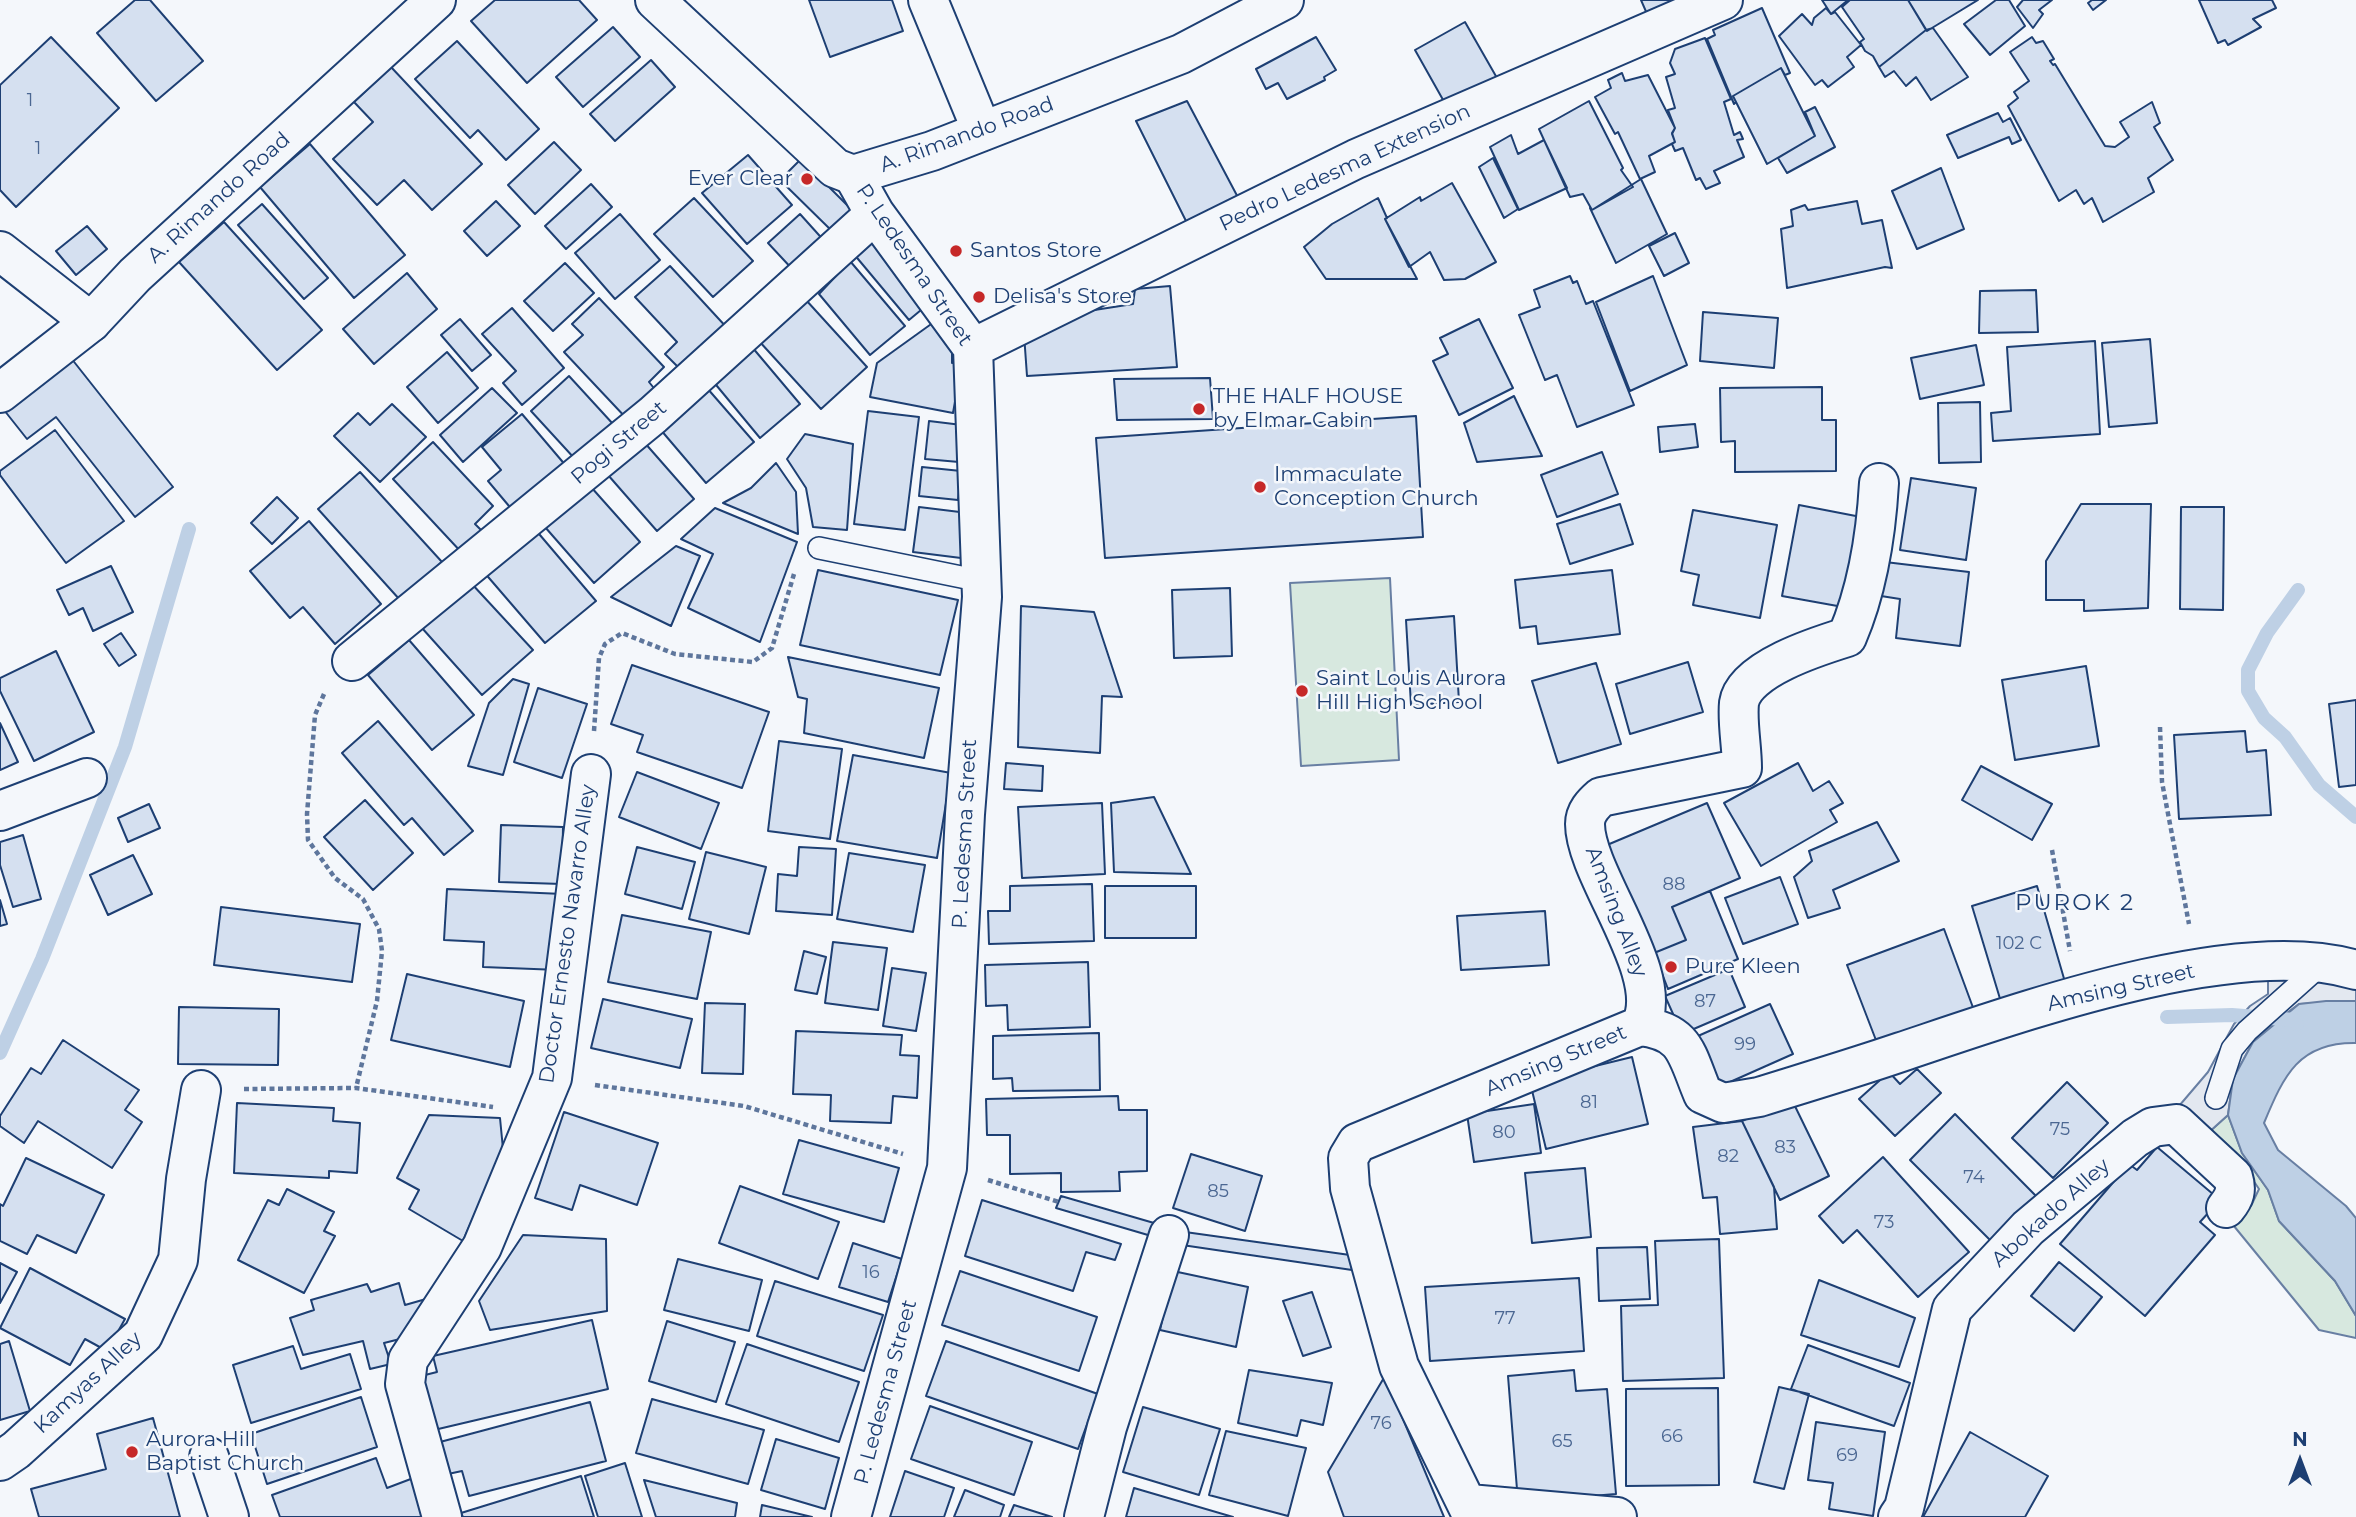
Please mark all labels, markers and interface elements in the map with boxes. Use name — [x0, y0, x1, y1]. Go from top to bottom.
house number: 1 — [27, 90, 33, 112]
street label: A. Rimando Road — [877, 92, 1057, 178]
street label: Pedro Ledesma Extension — [1216, 99, 1474, 237]
street label: A. Rimando Road — [142, 127, 296, 269]
house number: 1 — [35, 138, 41, 160]
place label: Ever Clear — [688, 166, 793, 192]
marker: Ever Clear — [799, 171, 815, 187]
street label: P. Ledesma Street — [850, 179, 978, 351]
place label: Santos Store — [970, 238, 1102, 264]
marker: Santos Store — [948, 243, 964, 259]
place label: Delisa's Store — [993, 284, 1132, 310]
marker: Delisa's Store — [971, 289, 987, 305]
place label: THE HALF HOUSE by Elmar Cabin — [1213, 384, 1403, 434]
street label: Pogi Street — [566, 396, 672, 490]
marker: THE HALF HOUSE by Elmar Cabin — [1191, 401, 1207, 417]
place label: Immaculate Conception Church — [1274, 462, 1479, 512]
marker: Immaculate Conception Church — [1252, 479, 1268, 495]
place label: Saint Louis Aurora Hill High School — [1316, 666, 1506, 716]
marker: Saint Louis Aurora Hill High School — [1294, 683, 1310, 699]
street label: P. Ledesma Street — [947, 738, 983, 930]
street label: Doctor Ernesto Navarro Alley — [535, 783, 601, 1085]
street label: Amsing Alley — [1580, 843, 1652, 981]
house number: 88 — [1663, 874, 1685, 896]
district label: PUROK 2 — [2016, 889, 2134, 917]
house number: 102 C — [1996, 933, 2042, 955]
place label: Pure Kleen — [1685, 954, 1801, 980]
marker: Pure Kleen — [1663, 959, 1679, 975]
street label: Amsing Street — [2045, 959, 2197, 1017]
house number: 87 — [1694, 991, 1716, 1013]
street label: Amsing Street — [1482, 1020, 1630, 1102]
house number: 99 — [1734, 1034, 1756, 1056]
house number: 81 — [1580, 1092, 1598, 1114]
house number: 75 — [2050, 1119, 2070, 1141]
house number: 80 — [1492, 1122, 1516, 1144]
house number: 83 — [1774, 1137, 1796, 1159]
house number: 82 — [1717, 1146, 1739, 1168]
street label: Abokado Alley — [1987, 1153, 2115, 1273]
house number: 74 — [1963, 1167, 1985, 1189]
house number: 85 — [1207, 1181, 1229, 1203]
house number: 73 — [1874, 1212, 1894, 1234]
house number: 16 — [862, 1262, 880, 1284]
street label: P. Ledesma Street — [849, 1297, 923, 1487]
house number: 77 — [1494, 1308, 1516, 1330]
street label: Kamyas Alley — [29, 1327, 147, 1439]
house number: 76 — [1370, 1413, 1392, 1435]
house number: 66 — [1661, 1426, 1683, 1448]
north arrow — [2265, 1426, 2335, 1496]
place label: Aurora Hill Baptist Church — [146, 1427, 304, 1477]
text: N — [2292, 1428, 2308, 1451]
house number: 65 — [1551, 1431, 1573, 1453]
marker: Aurora Hill Baptist Church — [124, 1444, 140, 1460]
house number: 69 — [1836, 1445, 1858, 1467]

